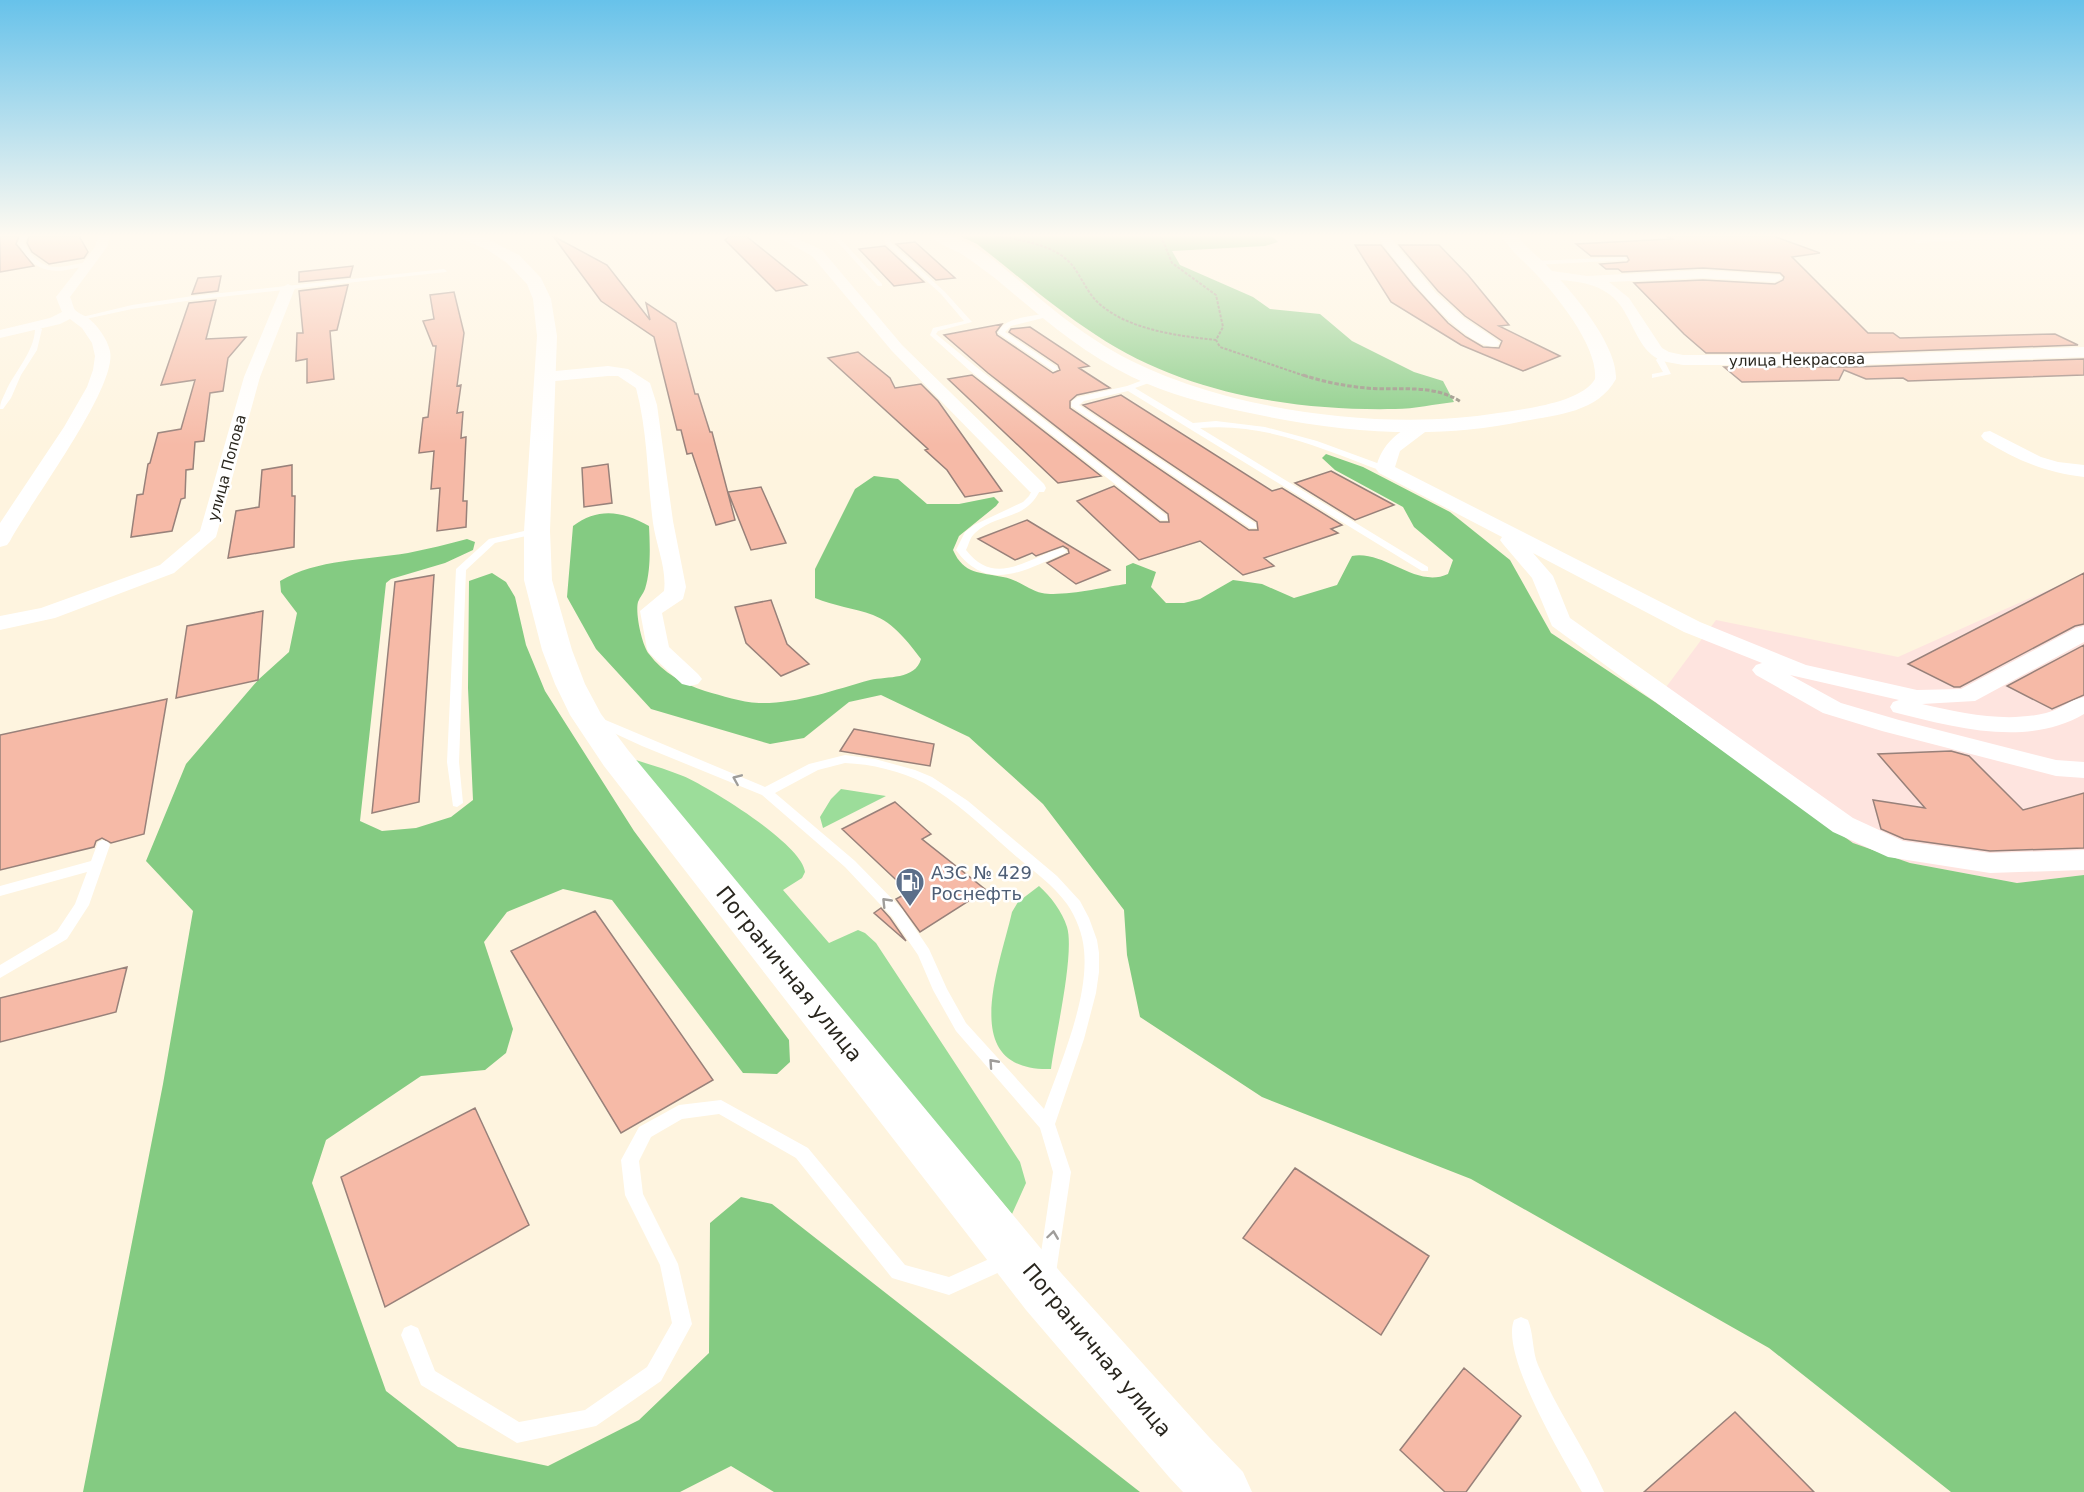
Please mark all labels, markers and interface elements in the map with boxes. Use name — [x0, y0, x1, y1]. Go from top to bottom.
street label: улица Некрасова — [1729, 350, 1865, 370]
street label: улица Попова — [204, 413, 250, 523]
one-way arrow — [732, 775, 743, 787]
place label: АЗС № 429 Роснефть — [931, 862, 1032, 904]
fuel station icon: АЗС № 429 Роснефть — [894, 866, 926, 908]
street label: Пограничная улица — [711, 882, 867, 1066]
one-way arrow — [883, 898, 894, 909]
one-way arrow — [989, 1059, 1000, 1070]
one-way arrow — [1046, 1230, 1058, 1239]
street label: Пограничная улица — [1018, 1259, 1176, 1441]

